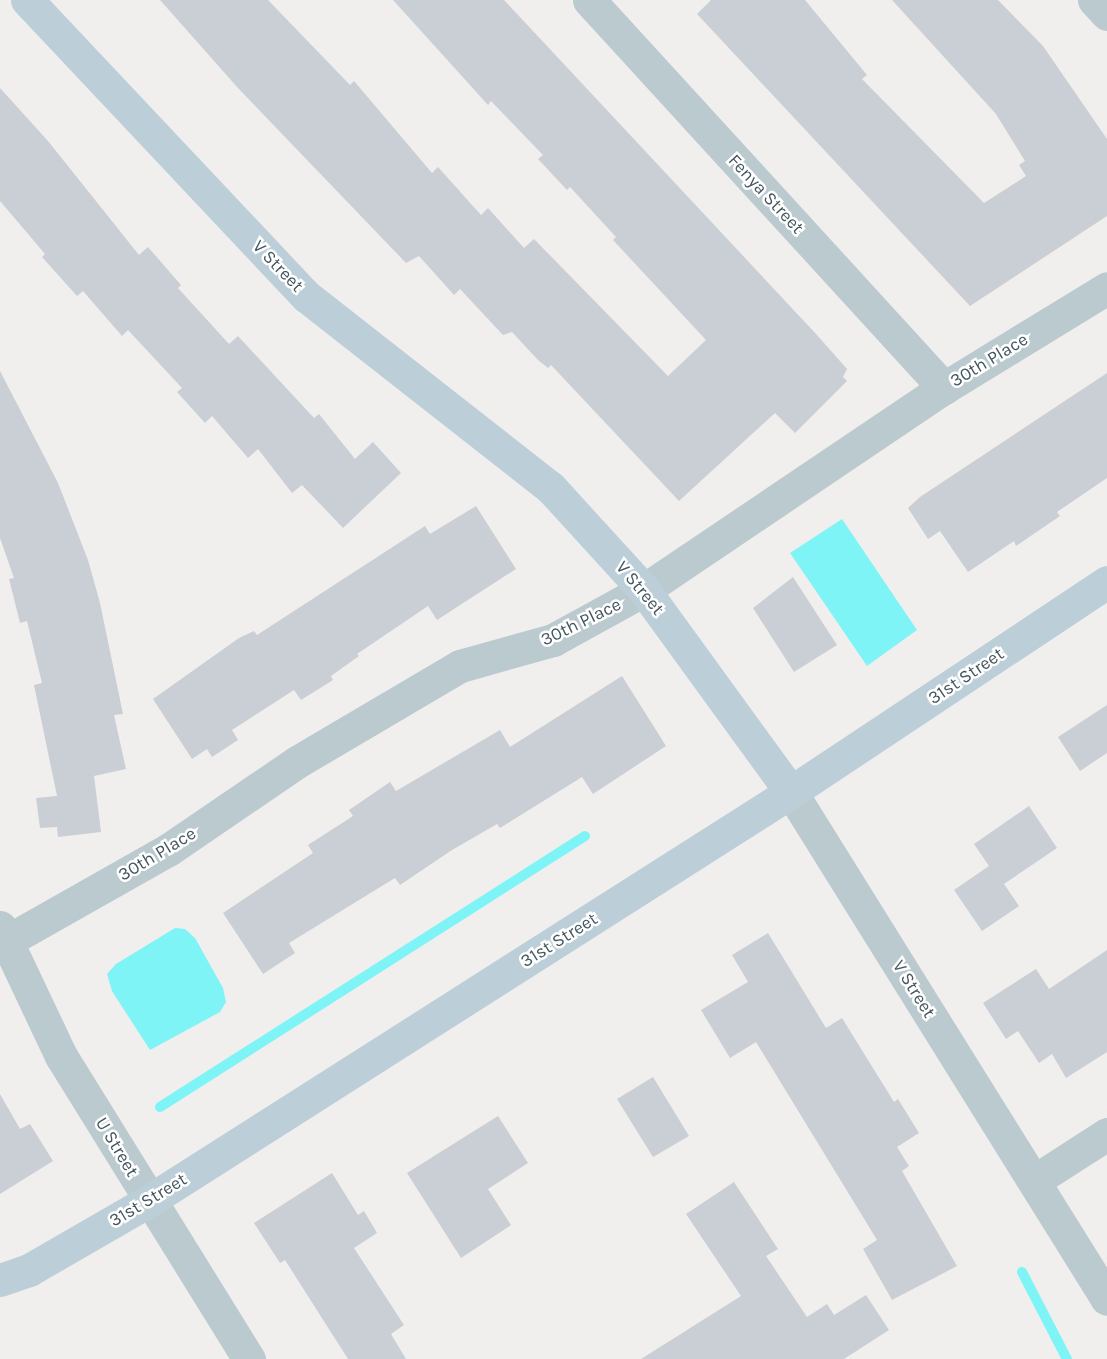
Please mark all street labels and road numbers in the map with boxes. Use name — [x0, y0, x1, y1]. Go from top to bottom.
street label: Fenya Street — [724, 150, 808, 238]
street label: V Street — [248, 236, 308, 296]
street label: 30th Place — [946, 328, 1032, 392]
street label: V Street — [611, 557, 669, 619]
street label: 30th Place — [537, 593, 625, 651]
street label: 31st Street — [924, 643, 1008, 709]
street label: 30th Place — [114, 822, 200, 886]
street label: 31st Street — [517, 908, 601, 972]
street label: V Street — [888, 956, 940, 1022]
street label: U Street — [91, 1113, 143, 1181]
street label: 31st Street — [105, 1168, 191, 1232]

